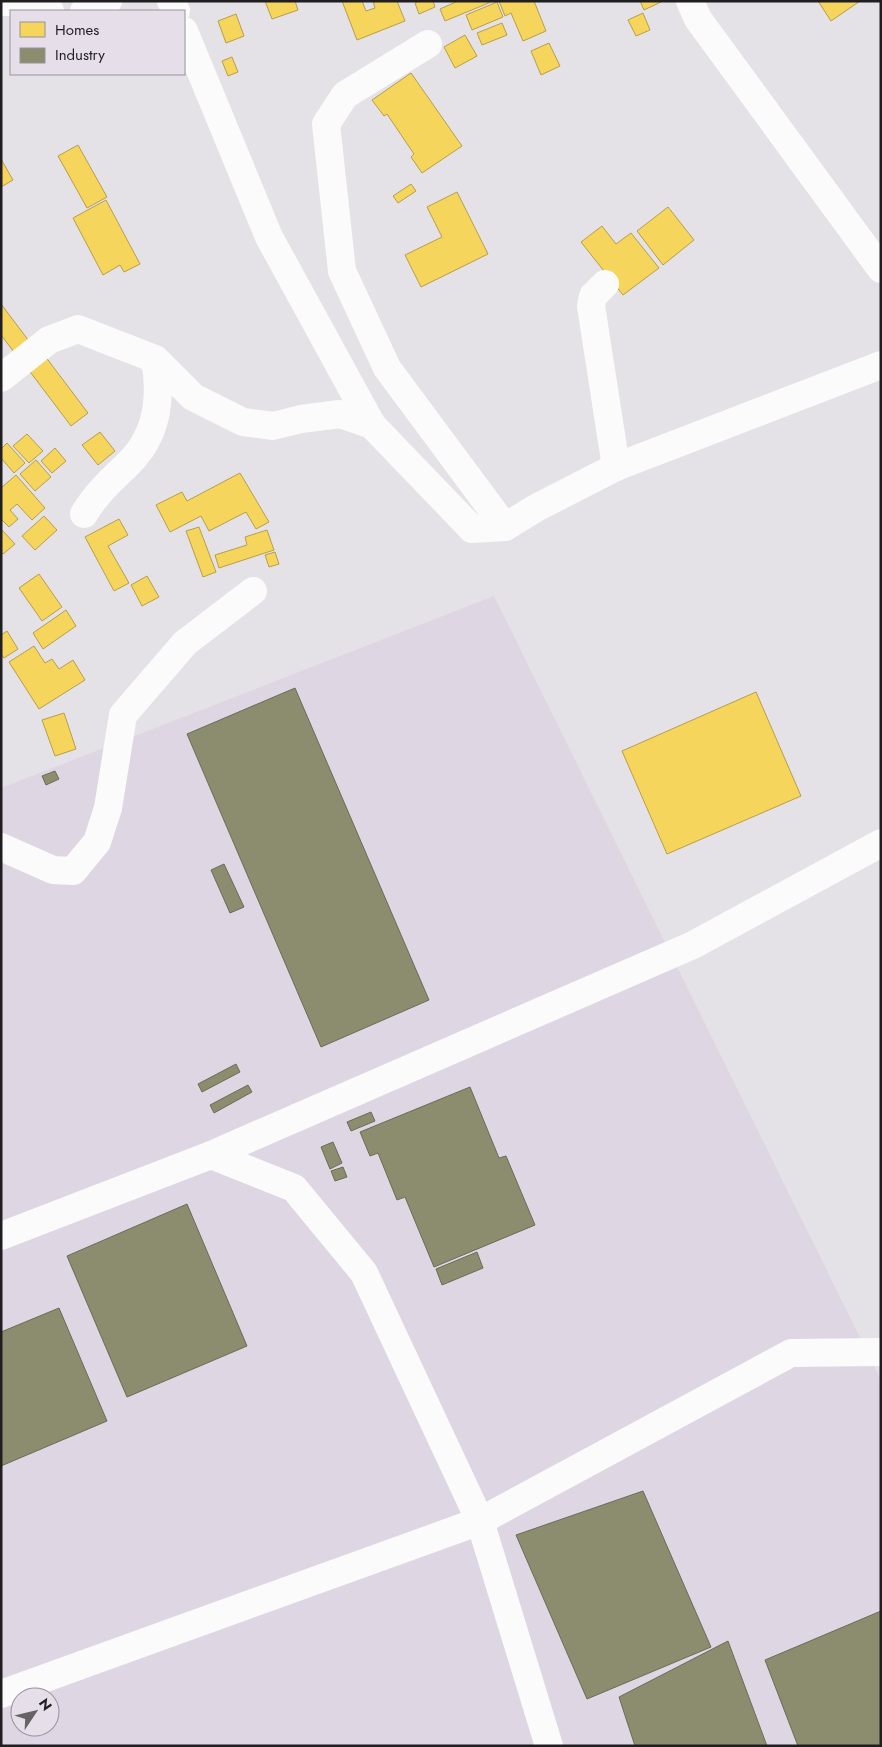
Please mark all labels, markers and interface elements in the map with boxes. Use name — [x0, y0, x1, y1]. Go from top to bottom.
legend — [10, 10, 185, 75]
text: Homes — [55, 19, 99, 41]
text: Industry — [55, 44, 105, 66]
north arrow — [10, 1687, 60, 1737]
text: N — [34, 1694, 57, 1715]

